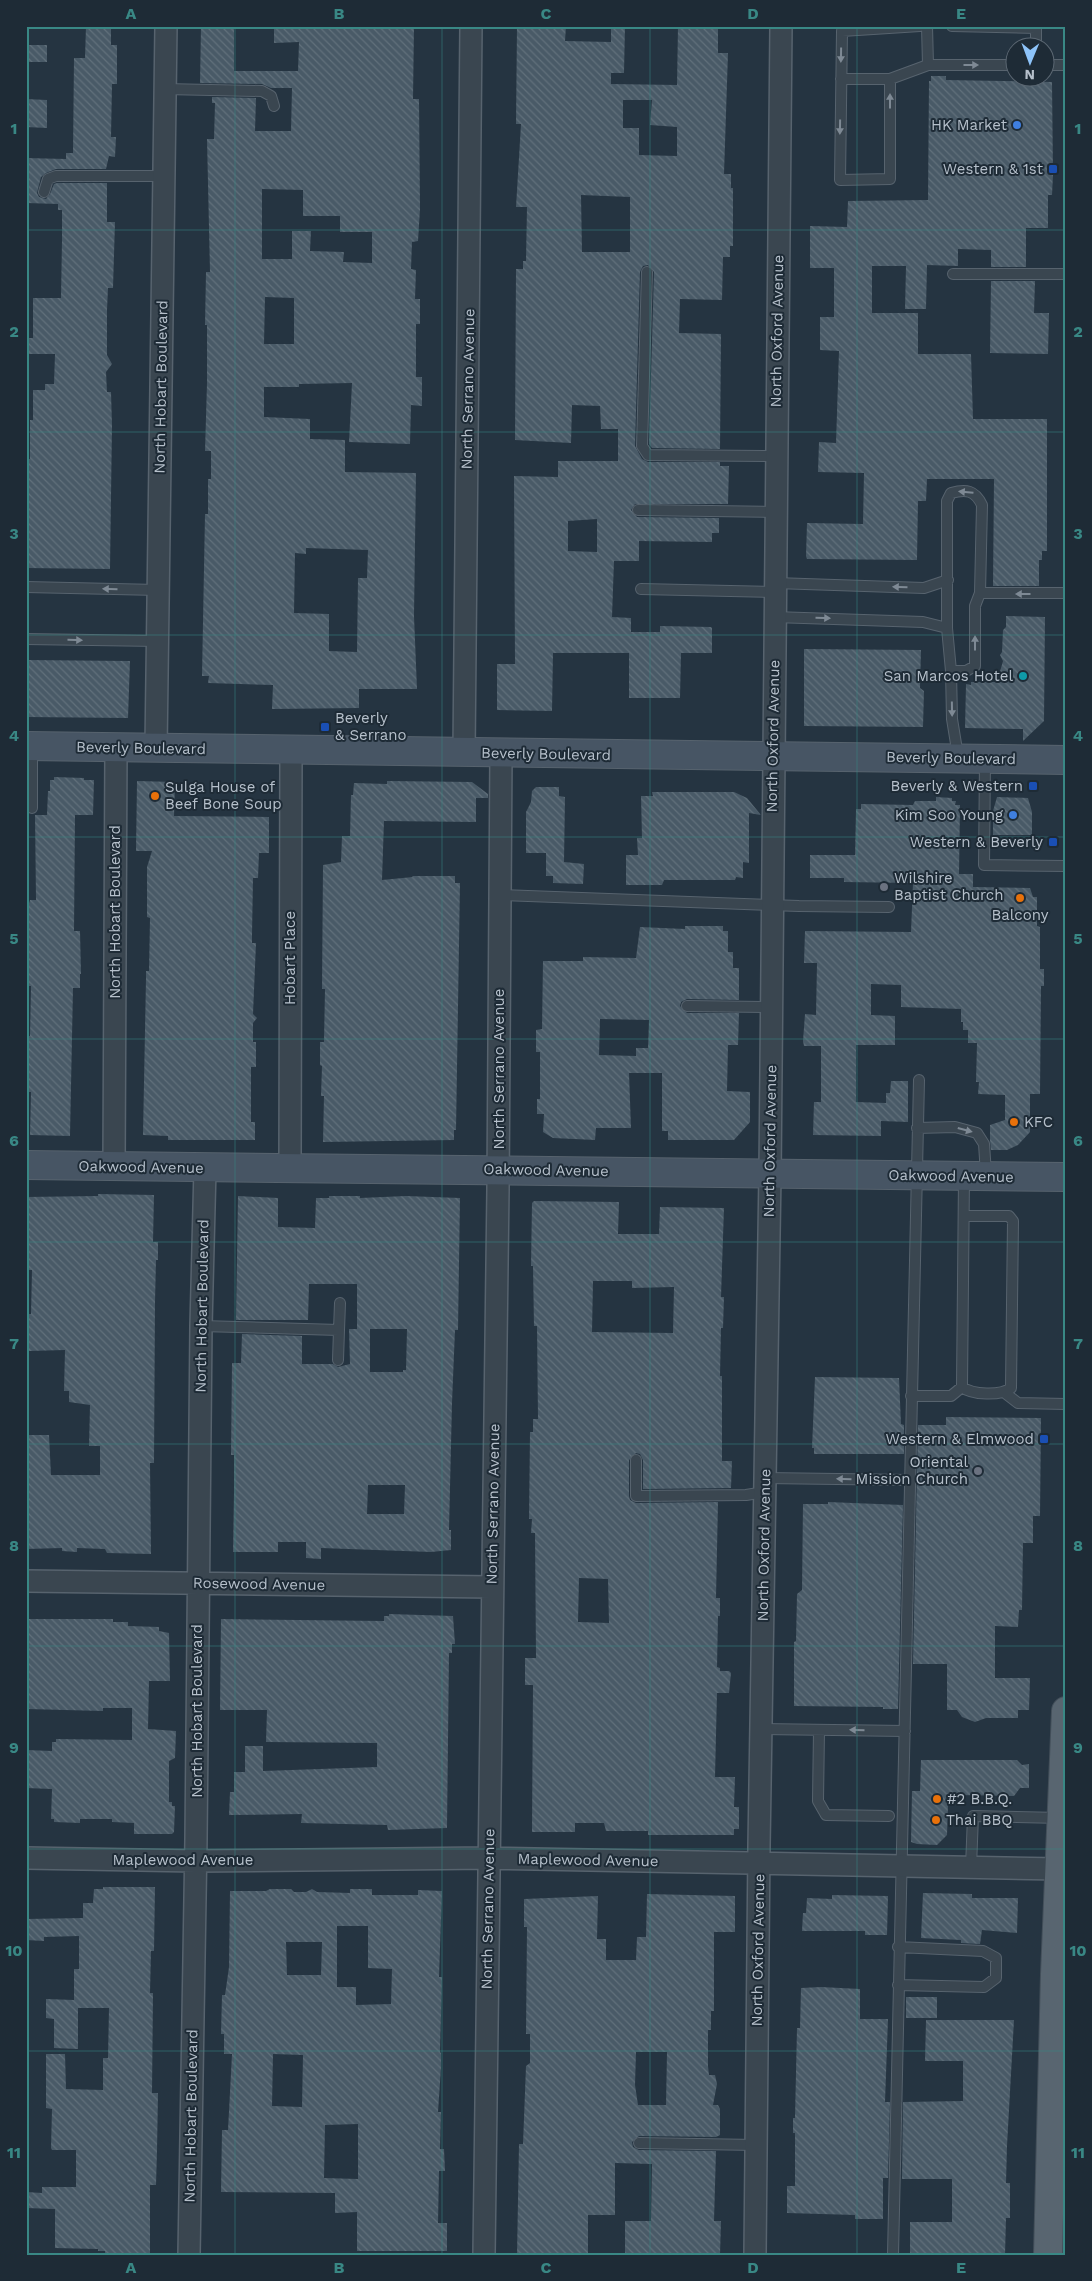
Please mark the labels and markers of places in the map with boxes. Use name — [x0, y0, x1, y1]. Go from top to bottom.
place label: HK Market — [931, 116, 1008, 134]
marker: HK Market — [1011, 119, 1023, 131]
place label: Western & 1st — [943, 160, 1044, 178]
marker: Western & 1st — [1047, 163, 1059, 175]
place label: San Marcos Hotel — [884, 667, 1013, 685]
marker: San Marcos Hotel — [1017, 670, 1029, 682]
place label: Beverly & Serrano — [335, 709, 407, 744]
marker: Beverly & Serrano — [319, 721, 331, 733]
place label: Beverly & Western — [891, 777, 1023, 795]
place label: Sulga House of Beef Bone Soup — [165, 778, 282, 813]
marker: Beverly & Western — [1027, 780, 1039, 792]
marker: Sulga House of Beef Bone Soup — [149, 790, 161, 802]
place label: Kim Soo Young — [895, 806, 1003, 824]
marker: Kim Soo Young — [1007, 809, 1019, 821]
place label: Western & Beverly — [910, 833, 1043, 851]
marker: Western & Beverly — [1047, 836, 1059, 848]
place label: Wilshire Baptist Church — [894, 869, 1004, 904]
marker: Wilshire Baptist Church — [878, 881, 890, 893]
marker: Balcony — [1014, 892, 1026, 904]
place label: Balcony — [991, 906, 1049, 924]
place label: KFC — [1024, 1113, 1053, 1131]
marker: KFC — [1008, 1116, 1020, 1128]
place label: Western & Elmwood — [886, 1430, 1034, 1448]
marker: Western & Elmwood — [1038, 1433, 1050, 1445]
place label: Oriental Mission Church — [856, 1453, 968, 1488]
marker: Oriental Mission Church — [972, 1465, 984, 1477]
place label: #2 B.B.Q. — [947, 1790, 1012, 1808]
marker: #2 B.B.Q. — [931, 1793, 943, 1805]
place label: Thai BBQ — [946, 1811, 1012, 1829]
marker: Thai BBQ — [930, 1814, 942, 1826]

